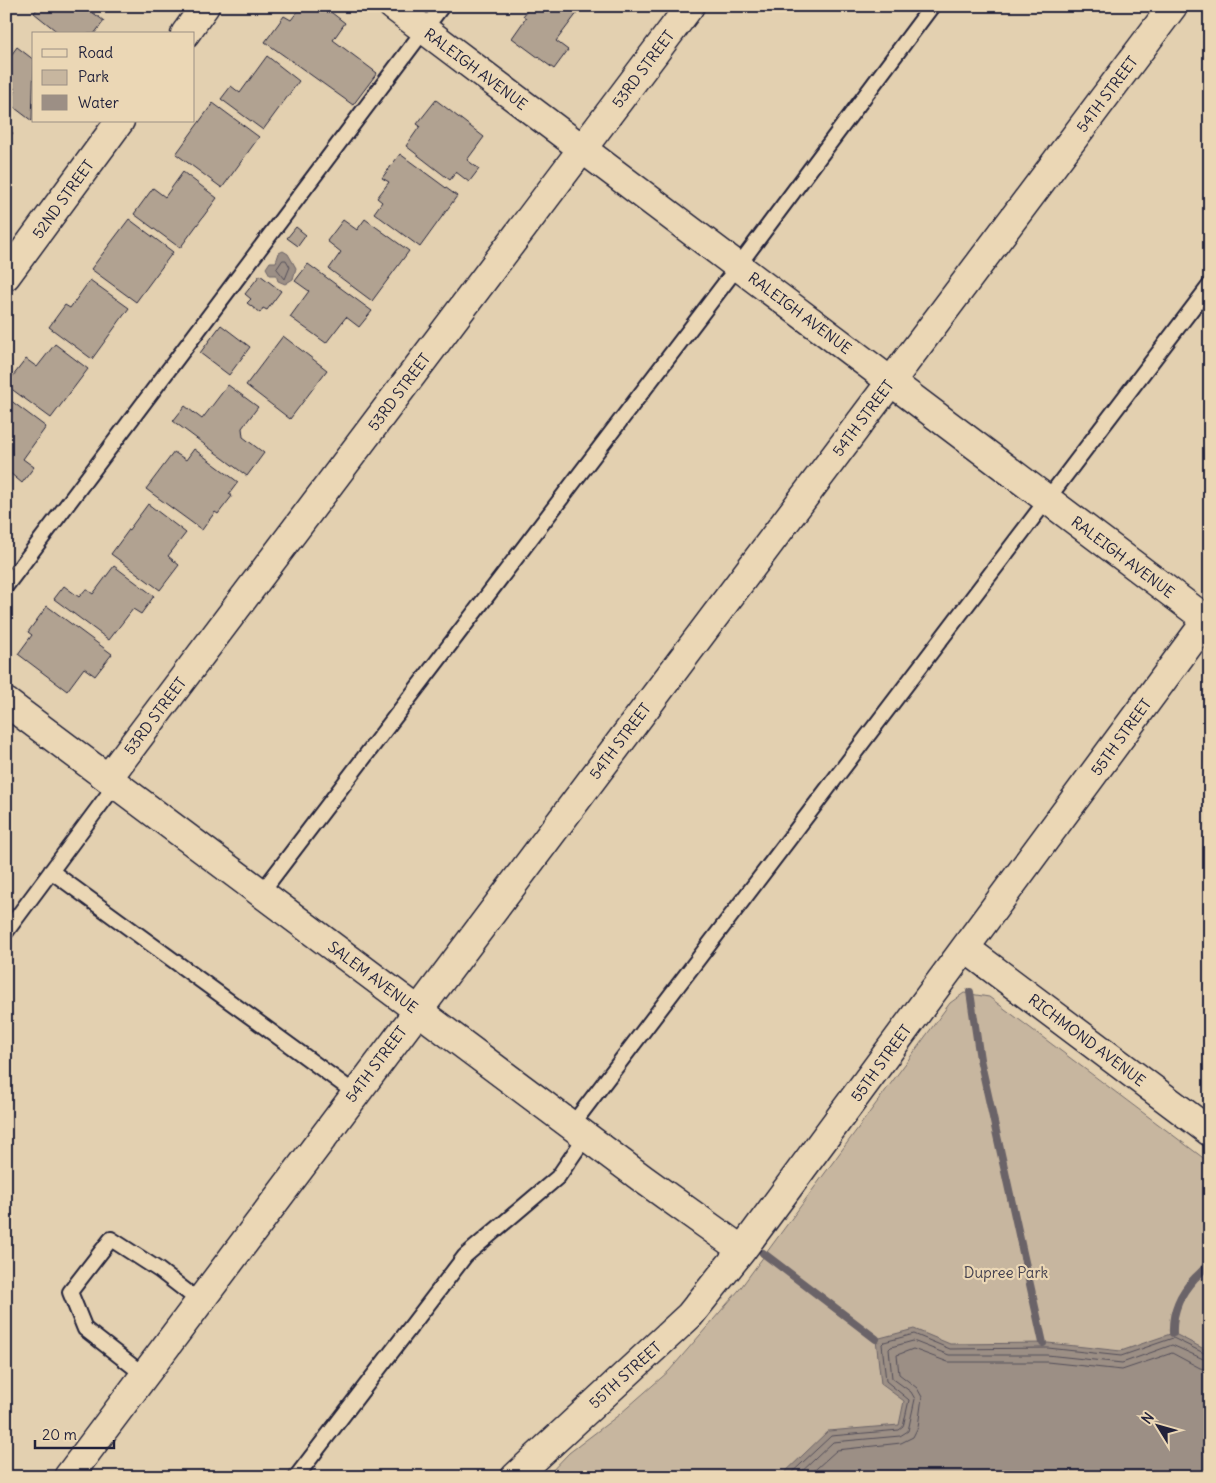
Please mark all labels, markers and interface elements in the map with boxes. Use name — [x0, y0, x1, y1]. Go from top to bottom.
street label: RALEIGH AVENUE — [421, 24, 532, 114]
street label: 53RD STREET — [608, 26, 678, 111]
legend — [32, 32, 195, 122]
text: Road — [78, 43, 113, 62]
street label: 54TH STREET — [1072, 52, 1142, 136]
text: Park — [78, 67, 109, 86]
text: Water — [78, 93, 119, 112]
street label: 52ND STREET — [28, 156, 98, 242]
street label: RALEIGH AVENUE — [745, 268, 856, 358]
street label: 53RD STREET — [364, 349, 434, 434]
street label: 54TH STREET — [828, 376, 898, 460]
street label: RALEIGH AVENUE — [1068, 512, 1179, 602]
street label: 53RD STREET — [120, 673, 190, 758]
street label: 55TH STREET — [1087, 695, 1155, 779]
street label: 54TH STREET — [585, 699, 655, 783]
street label: SALEM AVENUE — [324, 937, 422, 1017]
street label: RICHMOND AVENUE — [1025, 990, 1149, 1090]
street label: 55TH STREET — [847, 1021, 915, 1105]
street label: 54TH STREET — [341, 1022, 411, 1106]
park label: Dupree Park — [964, 1263, 1049, 1282]
street label: 55TH STREET — [585, 1338, 665, 1412]
north arrow — [1134, 1400, 1184, 1450]
text: N — [1138, 1409, 1158, 1427]
scale bar — [35, 1418, 114, 1450]
text: 20 m — [42, 1425, 77, 1444]

